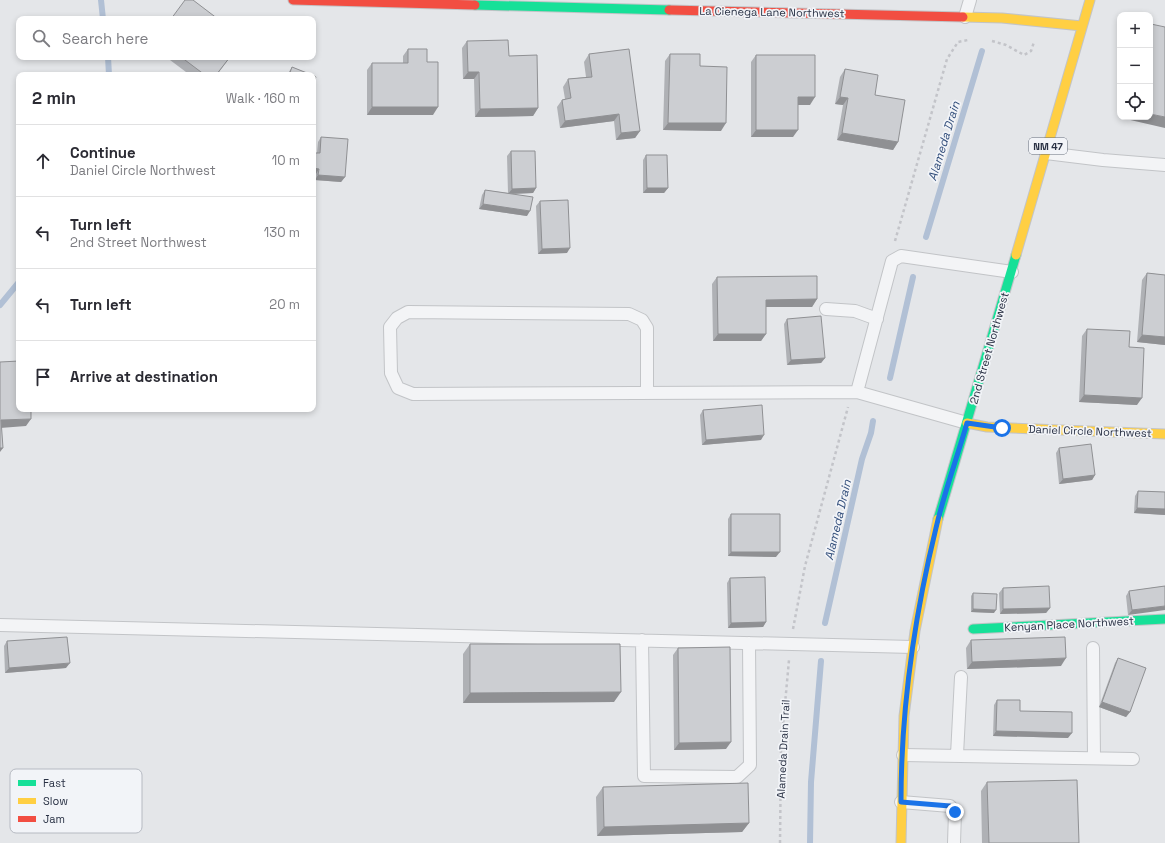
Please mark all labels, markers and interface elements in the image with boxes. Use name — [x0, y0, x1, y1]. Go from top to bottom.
street label: La Cienega Lane Northwest — [699, 4, 845, 20]
map controls — [1117, 12, 1153, 120]
button: + — [1117, 12, 1153, 48]
search box — [16, 16, 316, 60]
icon: search — [30, 27, 52, 49]
text: Search here — [62, 29, 148, 48]
button: − — [1117, 48, 1153, 84]
button: locate — [1117, 84, 1153, 120]
text: 2 min — [32, 87, 76, 109]
text: Walk · 160 m — [226, 90, 300, 107]
water label: Alameda Drain — [924, 99, 964, 183]
road number: NM 47 — [1029, 138, 1067, 154]
text: Continue — [70, 143, 136, 162]
icon: ahead — [32, 150, 54, 172]
text: 10 m — [272, 152, 300, 169]
text: Daniel Circle Northwest — [70, 162, 216, 179]
text: Turn left — [70, 215, 132, 234]
icon: left — [32, 222, 54, 244]
text: 130 m — [264, 224, 300, 241]
text: 2nd Street Northwest — [70, 234, 207, 251]
street label: 2nd Street Northwest — [966, 290, 1012, 406]
icon: left — [32, 294, 54, 316]
text: Turn left — [70, 295, 132, 314]
text: 20 m — [269, 296, 300, 313]
icon: arrive — [32, 366, 54, 388]
text: Arrive at destination — [70, 367, 218, 386]
route start — [993, 419, 1011, 437]
street label: Daniel Circle Northwest — [1028, 422, 1152, 440]
water label: Alameda Drain — [821, 478, 855, 562]
street label: Kenyan Place Northwest — [1004, 614, 1134, 634]
street label: Alameda Drain Trail — [773, 699, 793, 799]
legend — [10, 769, 142, 833]
text: Fast — [43, 776, 66, 790]
text: Slow — [43, 794, 68, 808]
route end — [946, 803, 964, 821]
text: Jam — [43, 812, 65, 826]

